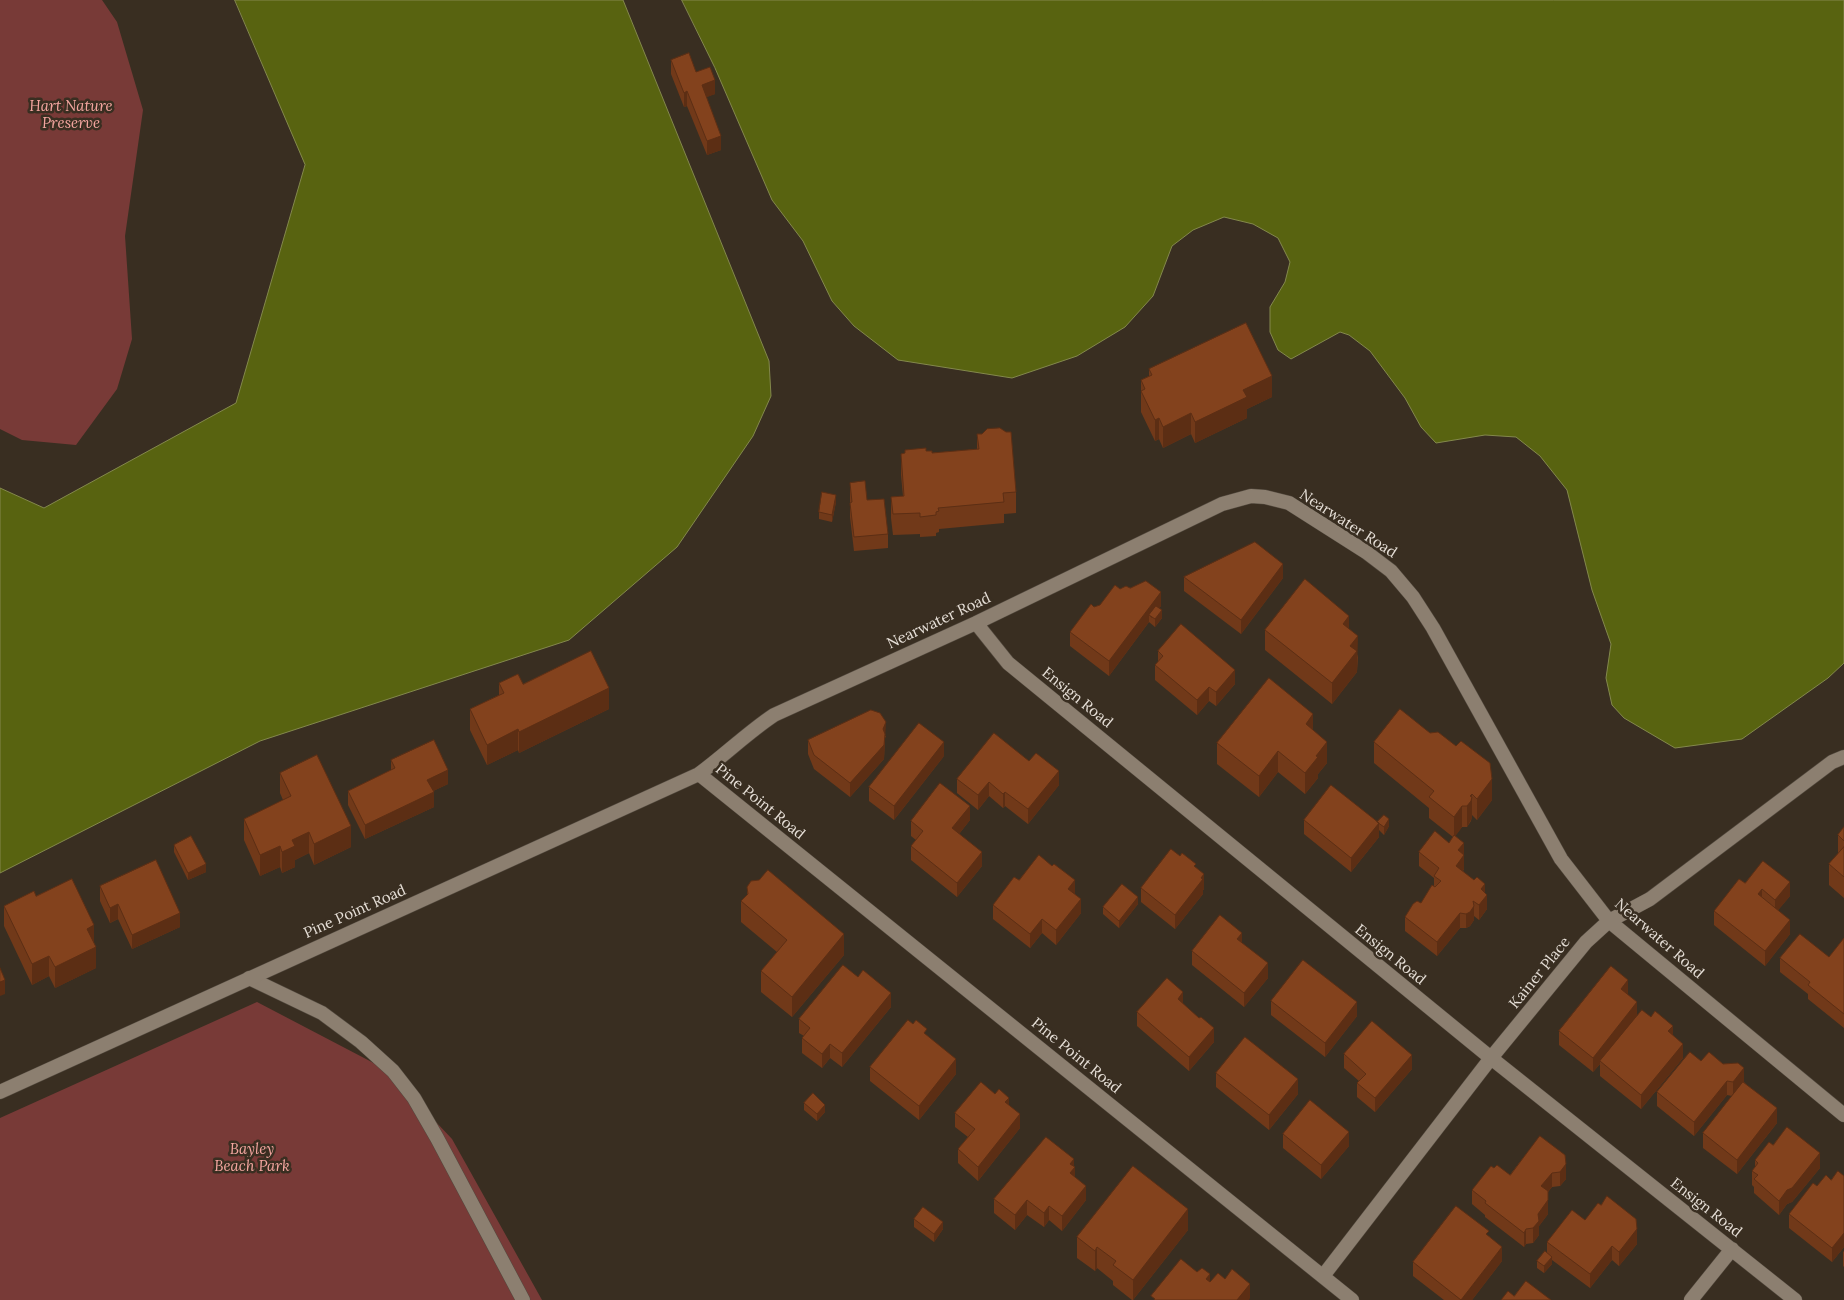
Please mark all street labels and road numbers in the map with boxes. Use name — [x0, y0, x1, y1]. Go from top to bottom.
street label: Nearwater Road — [1296, 486, 1400, 562]
street label: Nearwater Road — [884, 589, 994, 653]
street label: Ensign Road — [1038, 664, 1116, 732]
street label: Pine Point Road — [712, 760, 808, 844]
street label: Pine Point Road — [301, 881, 409, 943]
street label: Nearwater Road — [1611, 895, 1707, 983]
street label: Ensign Road — [1351, 921, 1429, 989]
street label: Kainer Place — [1506, 934, 1574, 1012]
street label: Pine Point Road — [1028, 1014, 1124, 1098]
street label: Ensign Road — [1667, 1175, 1745, 1241]

